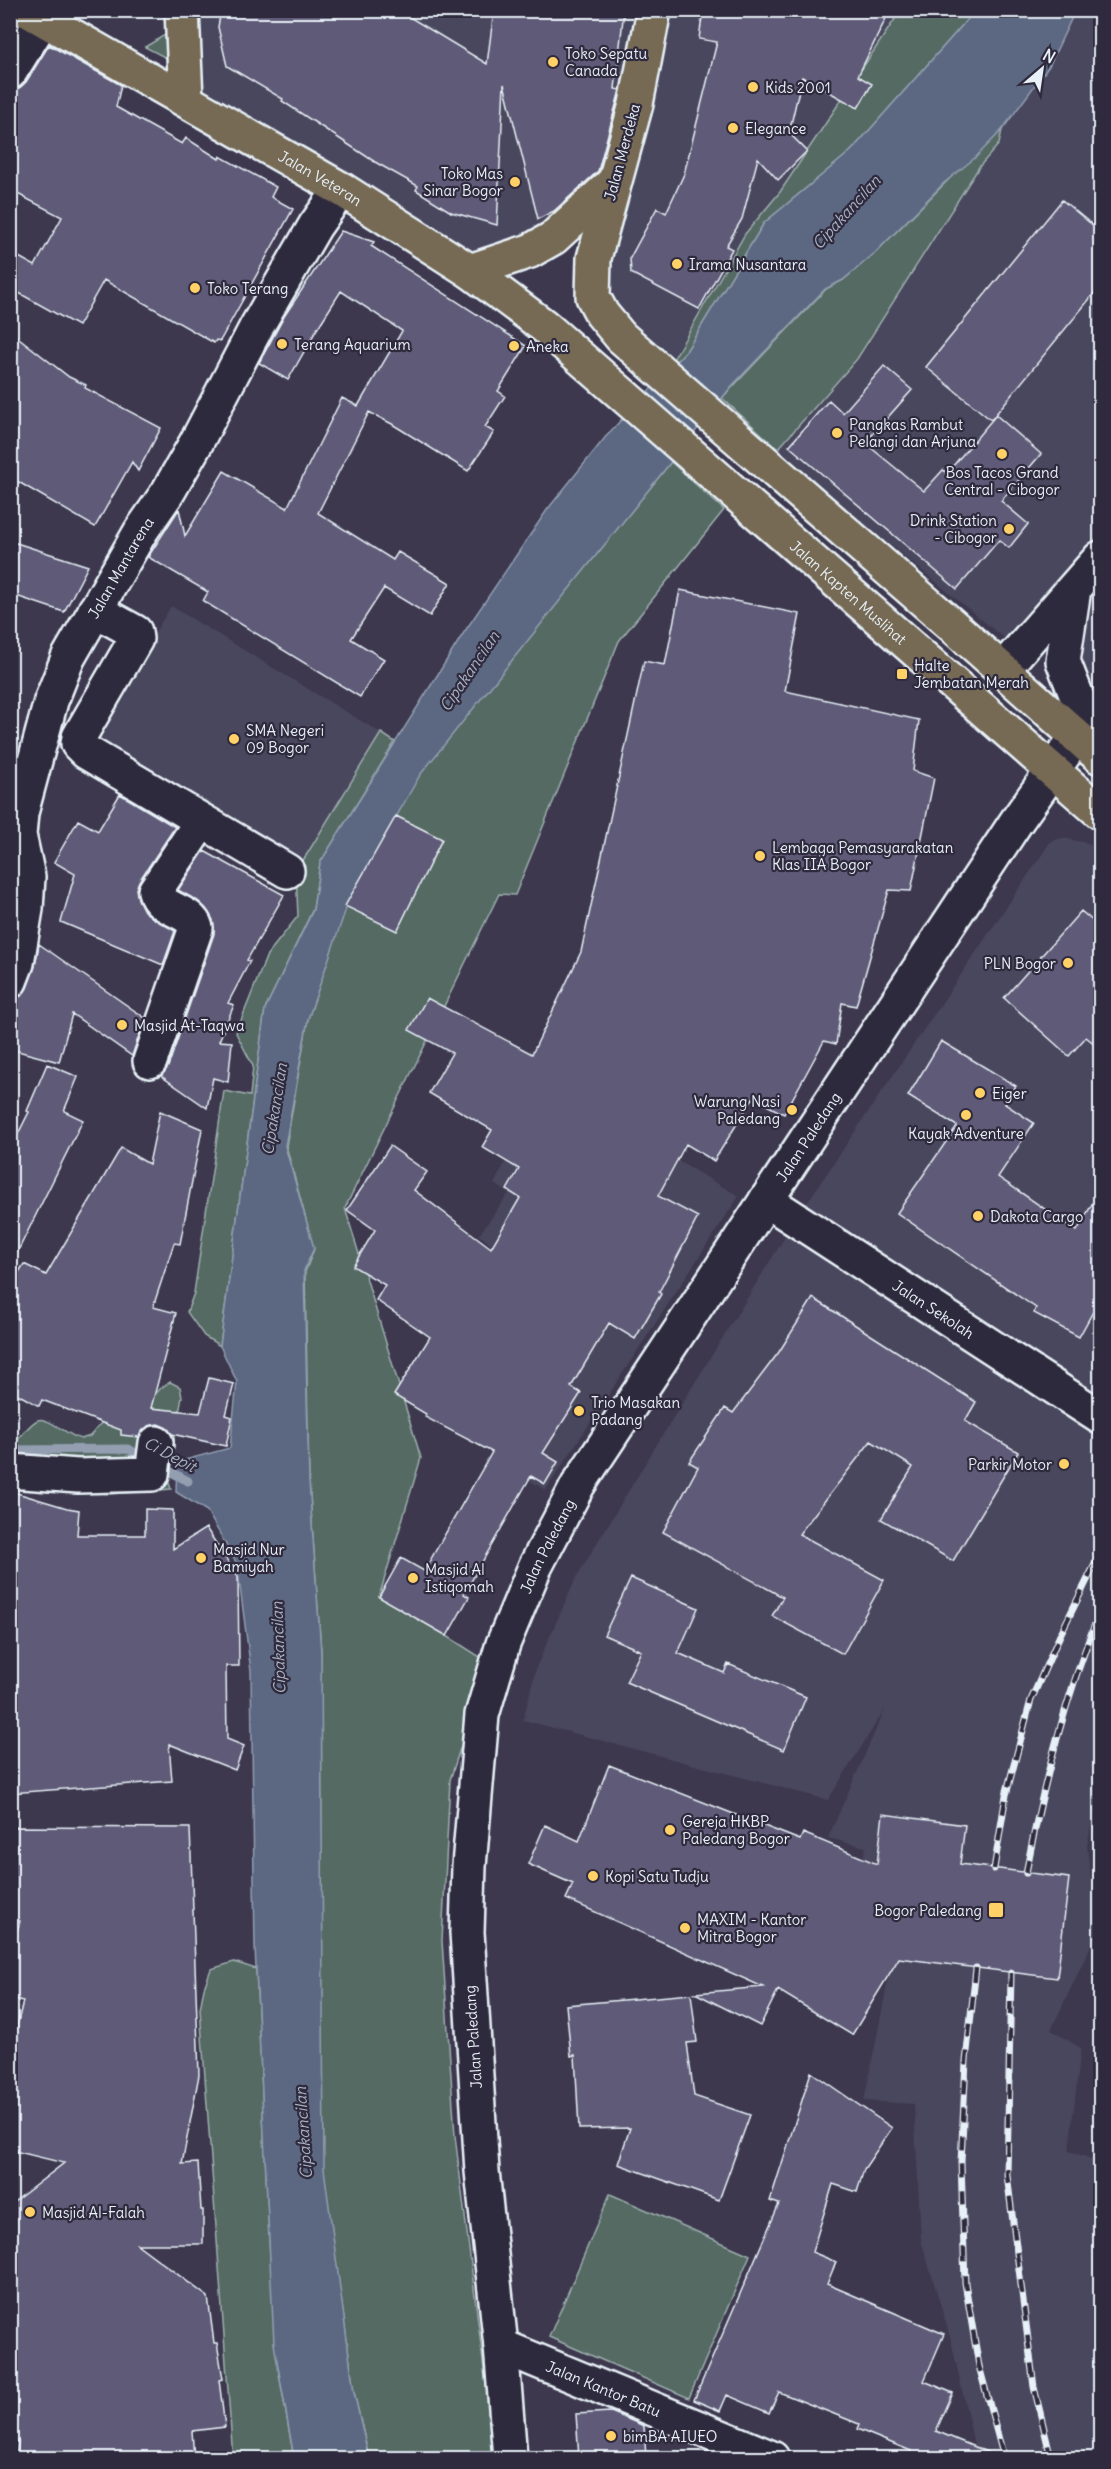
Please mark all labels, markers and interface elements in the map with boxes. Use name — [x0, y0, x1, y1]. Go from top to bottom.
north arrow — [1012, 39, 1072, 99]
place label: Toko Sepatu Canada — [565, 44, 647, 80]
text: N — [1040, 44, 1059, 67]
marker: Toko Sepatu Canada — [546, 55, 560, 69]
place label: Kids 2001 — [765, 78, 831, 97]
marker: Kids 2001 — [746, 80, 760, 94]
street label: Jalan Merdeka — [600, 101, 644, 202]
place label: Elegance — [745, 119, 806, 138]
marker: Elegance — [726, 121, 740, 135]
street label: Jalan Veteran — [275, 146, 366, 210]
place label: Toko Mas Sinar Bogor — [423, 164, 503, 200]
water label: Cipakancilan — [808, 170, 885, 253]
marker: Toko Mas Sinar Bogor — [508, 175, 522, 189]
place label: Irama Nusantara — [689, 255, 807, 274]
marker: Irama Nusantara — [670, 257, 684, 271]
place label: Toko Terang — [207, 279, 288, 298]
marker: Toko Terang — [188, 281, 202, 295]
place label: Terang Aquarium — [294, 335, 411, 354]
marker: Terang Aquarium — [275, 337, 289, 351]
place label: Aneka — [526, 337, 569, 356]
marker: Aneka — [507, 339, 521, 353]
place label: Pangkas Rambut Pelangi dan Arjuna — [849, 415, 977, 451]
marker: Pangkas Rambut Pelangi dan Arjuna — [830, 426, 844, 440]
marker: Bos Tacos Grand Central - Cibogor — [995, 447, 1009, 461]
place label: Bos Tacos Grand Central - Cibogor — [944, 463, 1060, 499]
place label: Drink Station - Cibogor — [910, 511, 997, 547]
street label: Jalan Mantarena — [83, 513, 158, 622]
marker: Drink Station - Cibogor — [1002, 522, 1016, 536]
street label: Jalan Kapten Muslihat — [786, 536, 911, 648]
water label: Cipakancilan — [435, 626, 504, 715]
place label: Halte Jembatan Merah — [914, 656, 1029, 692]
marker: Halte Jembatan Merah — [895, 667, 909, 681]
place label: SMA Negeri 09 Bogor — [246, 721, 324, 757]
marker: SMA Negeri 09 Bogor — [227, 732, 241, 746]
place label: Lembaga Pemasyarakatan Klas IIA Bogor — [772, 838, 954, 874]
marker: Lembaga Pemasyarakatan Klas IIA Bogor — [753, 849, 767, 863]
place label: PLN Bogor — [984, 954, 1056, 973]
marker: PLN Bogor — [1061, 956, 1075, 970]
place label: Masjid At-Taqwa — [134, 1016, 245, 1035]
marker: Masjid At-Taqwa — [115, 1018, 129, 1032]
water label: Cipakancilan — [257, 1061, 291, 1156]
place label: Eiger — [992, 1084, 1027, 1103]
marker: Eiger — [973, 1086, 987, 1100]
street label: Jalan Paledang — [772, 1088, 845, 1185]
place label: Warung Nasi Paledang — [694, 1092, 780, 1128]
marker: Warung Nasi Paledang — [785, 1103, 799, 1117]
marker: Kayak Adventure — [959, 1108, 973, 1122]
place label: Kayak Adventure — [908, 1124, 1024, 1143]
place label: Dakota Cargo — [990, 1207, 1083, 1226]
marker: Dakota Cargo — [971, 1209, 985, 1223]
street label: Jalan Sekolah — [889, 1276, 978, 1343]
place label: Trio Masakan Padang — [591, 1393, 680, 1429]
marker: Trio Masakan Padang — [572, 1404, 586, 1418]
water label: Ci Depit — [141, 1432, 202, 1477]
place label: Parkir Motor — [968, 1455, 1052, 1474]
marker: Parkir Motor — [1057, 1457, 1071, 1471]
street label: Jalan Paledang — [516, 1495, 579, 1596]
place label: Masjid Nur Bamiyah — [213, 1540, 285, 1576]
marker: Masjid Nur Bamiyah — [194, 1551, 208, 1565]
place label: Masjid Al Istiqomah — [425, 1560, 494, 1596]
marker: Masjid Al Istiqomah — [406, 1571, 420, 1585]
water label: Cipakancilan — [266, 1601, 290, 1695]
place label: Gereja HKBP Paledang Bogor — [682, 1812, 790, 1848]
marker: Gereja HKBP Paledang Bogor — [663, 1823, 677, 1837]
place label: Kopi Satu Tudju — [605, 1867, 709, 1886]
marker: Kopi Satu Tudju — [586, 1869, 600, 1883]
place label: Bogor Paledang — [874, 1901, 982, 1920]
marker: Bogor Paledang — [987, 1901, 1005, 1919]
place label: MAXIM - Kantor Mitra Bogor — [697, 1910, 806, 1946]
marker: MAXIM - Kantor Mitra Bogor — [678, 1921, 692, 1935]
street label: Jalan Paledang — [460, 1985, 486, 2089]
water label: Cipakancilan — [290, 2085, 316, 2180]
place label: Masjid Al-Falah — [42, 2203, 145, 2222]
marker: Masjid Al-Falah — [23, 2205, 37, 2219]
street label: Jalan Kantor Batu — [544, 2356, 664, 2421]
place label: bimBA AIUEO — [623, 2427, 717, 2446]
marker: bimBA AIUEO — [604, 2429, 618, 2443]

